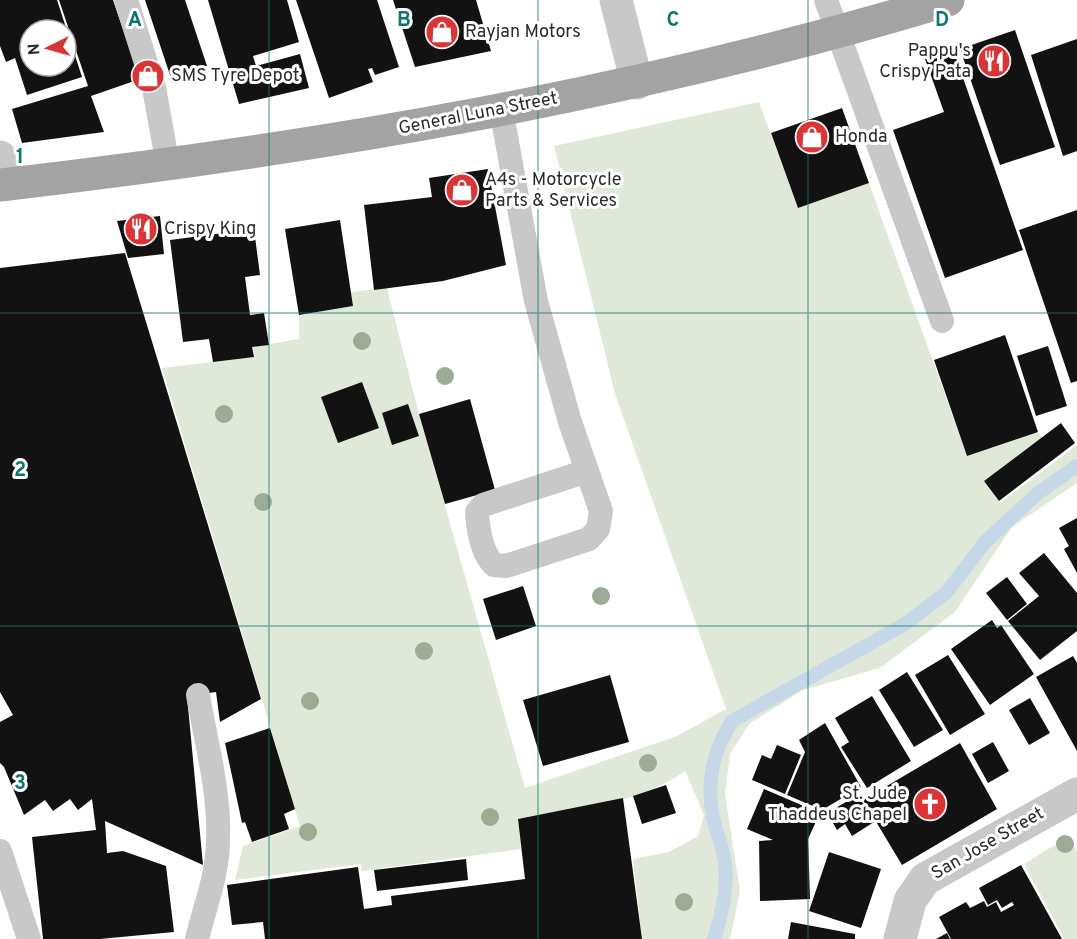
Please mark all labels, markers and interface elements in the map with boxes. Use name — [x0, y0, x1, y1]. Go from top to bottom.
text: A — [128, 8, 142, 34]
text: B — [397, 8, 411, 34]
text: C — [667, 8, 679, 34]
text: D — [935, 8, 949, 34]
shop icon: Rayjan Motors — [424, 14, 460, 50]
north arrow — [18, 18, 78, 78]
place label: Rayjan Motors — [465, 21, 581, 44]
place label: Pappu's Crispy Pata — [879, 40, 971, 84]
text: N — [25, 43, 46, 56]
restaurant icon: Pappu's Crispy Pata — [976, 43, 1012, 79]
shop icon: SMS Tyre Depot — [130, 58, 166, 94]
place label: SMS Tyre Depot — [171, 65, 300, 88]
street label: General Luna Street — [397, 87, 559, 141]
shop icon: Honda — [794, 119, 830, 155]
place label: Honda — [835, 126, 888, 149]
text: 1 — [16, 145, 24, 171]
place label: A4s - Motorcycle Parts & Services — [485, 169, 621, 213]
shop icon: A4s - Motorcycle Parts & Services — [444, 172, 480, 208]
restaurant icon: Crispy King — [123, 211, 159, 247]
place label: Crispy King — [164, 218, 256, 241]
text: 2 — [14, 458, 26, 484]
text: 3 — [14, 771, 26, 797]
place label: St. Jude Thaddeus Chapel — [767, 783, 907, 827]
church icon: St. Jude Thaddeus Chapel — [912, 786, 948, 822]
street label: San Jose Street — [928, 802, 1048, 886]

